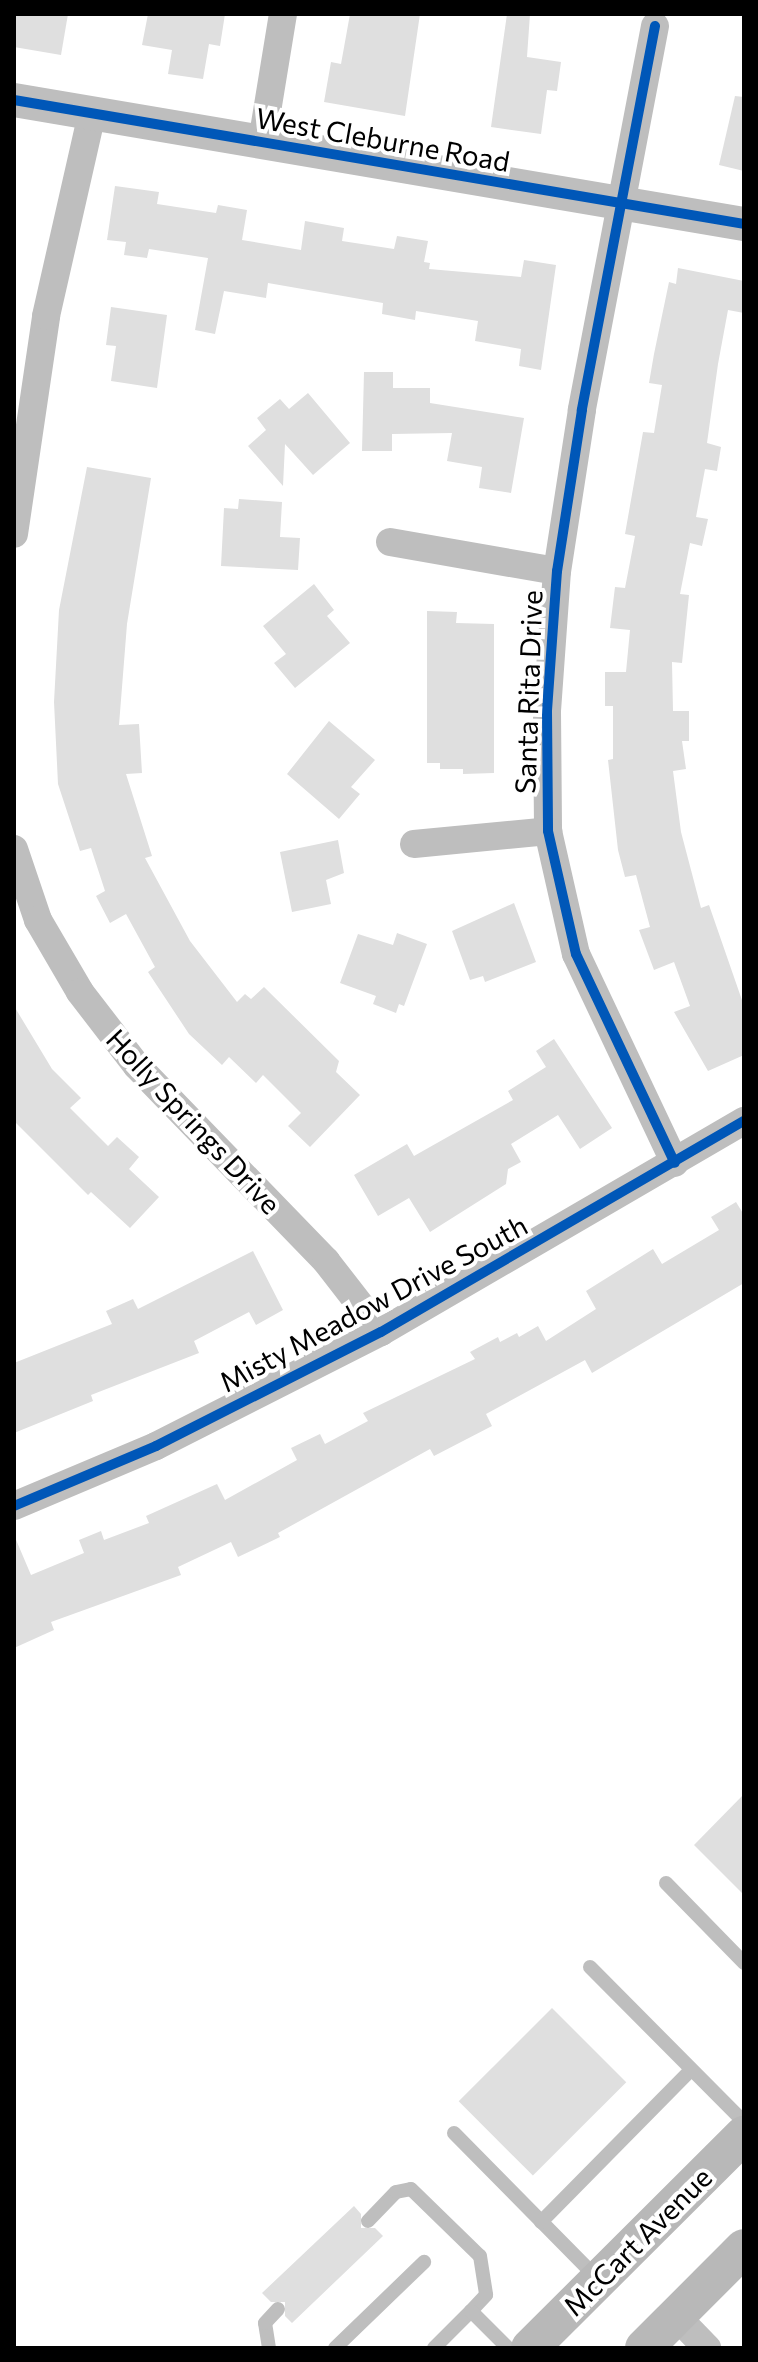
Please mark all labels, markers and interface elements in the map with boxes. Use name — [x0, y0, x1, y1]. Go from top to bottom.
street label: West Cleburne Road — [254, 100, 512, 178]
street label: Santa Rita Drive — [508, 590, 548, 794]
street label: Holly Springs Drive — [100, 1022, 288, 1220]
street label: Misty Meadow Drive South — [213, 1208, 533, 1398]
street label: McCart Avenue — [556, 2160, 718, 2322]

